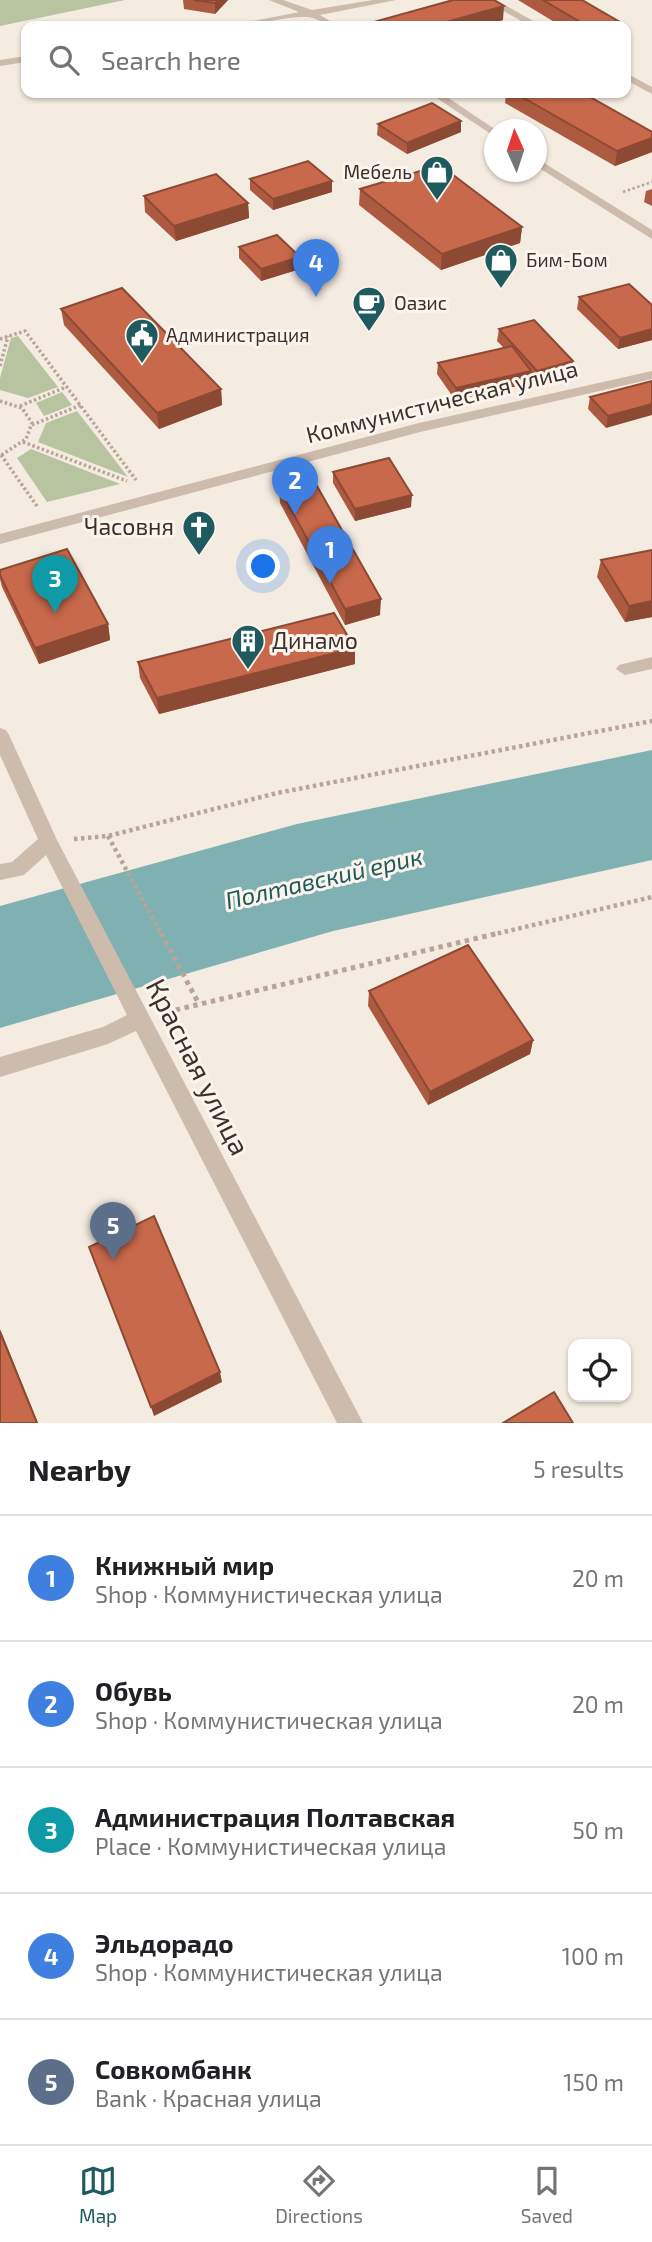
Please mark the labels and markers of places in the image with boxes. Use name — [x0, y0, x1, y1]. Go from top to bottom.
shop icon: Мебель — [418, 153, 456, 202]
place label: Мебель — [343, 160, 412, 183]
pin: 4 — [293, 239, 339, 297]
shop icon: Бим-Бом — [482, 241, 520, 290]
place label: Бим-Бом — [526, 248, 608, 271]
cafe icon: Оазис — [350, 284, 388, 333]
place label: Оазис — [394, 291, 447, 314]
public building icon: Администрация — [123, 316, 161, 365]
place label: Администрация — [166, 323, 310, 346]
pin: 2 — [272, 457, 318, 515]
church icon: Часовня — [180, 508, 218, 557]
place label: Часовня — [84, 512, 174, 540]
pin: 1 — [307, 526, 353, 584]
pin: 3 — [32, 555, 78, 613]
building icon: Динамо — [229, 622, 267, 671]
place label: Динамо — [272, 626, 358, 654]
pin: 5 — [90, 1202, 136, 1260]

